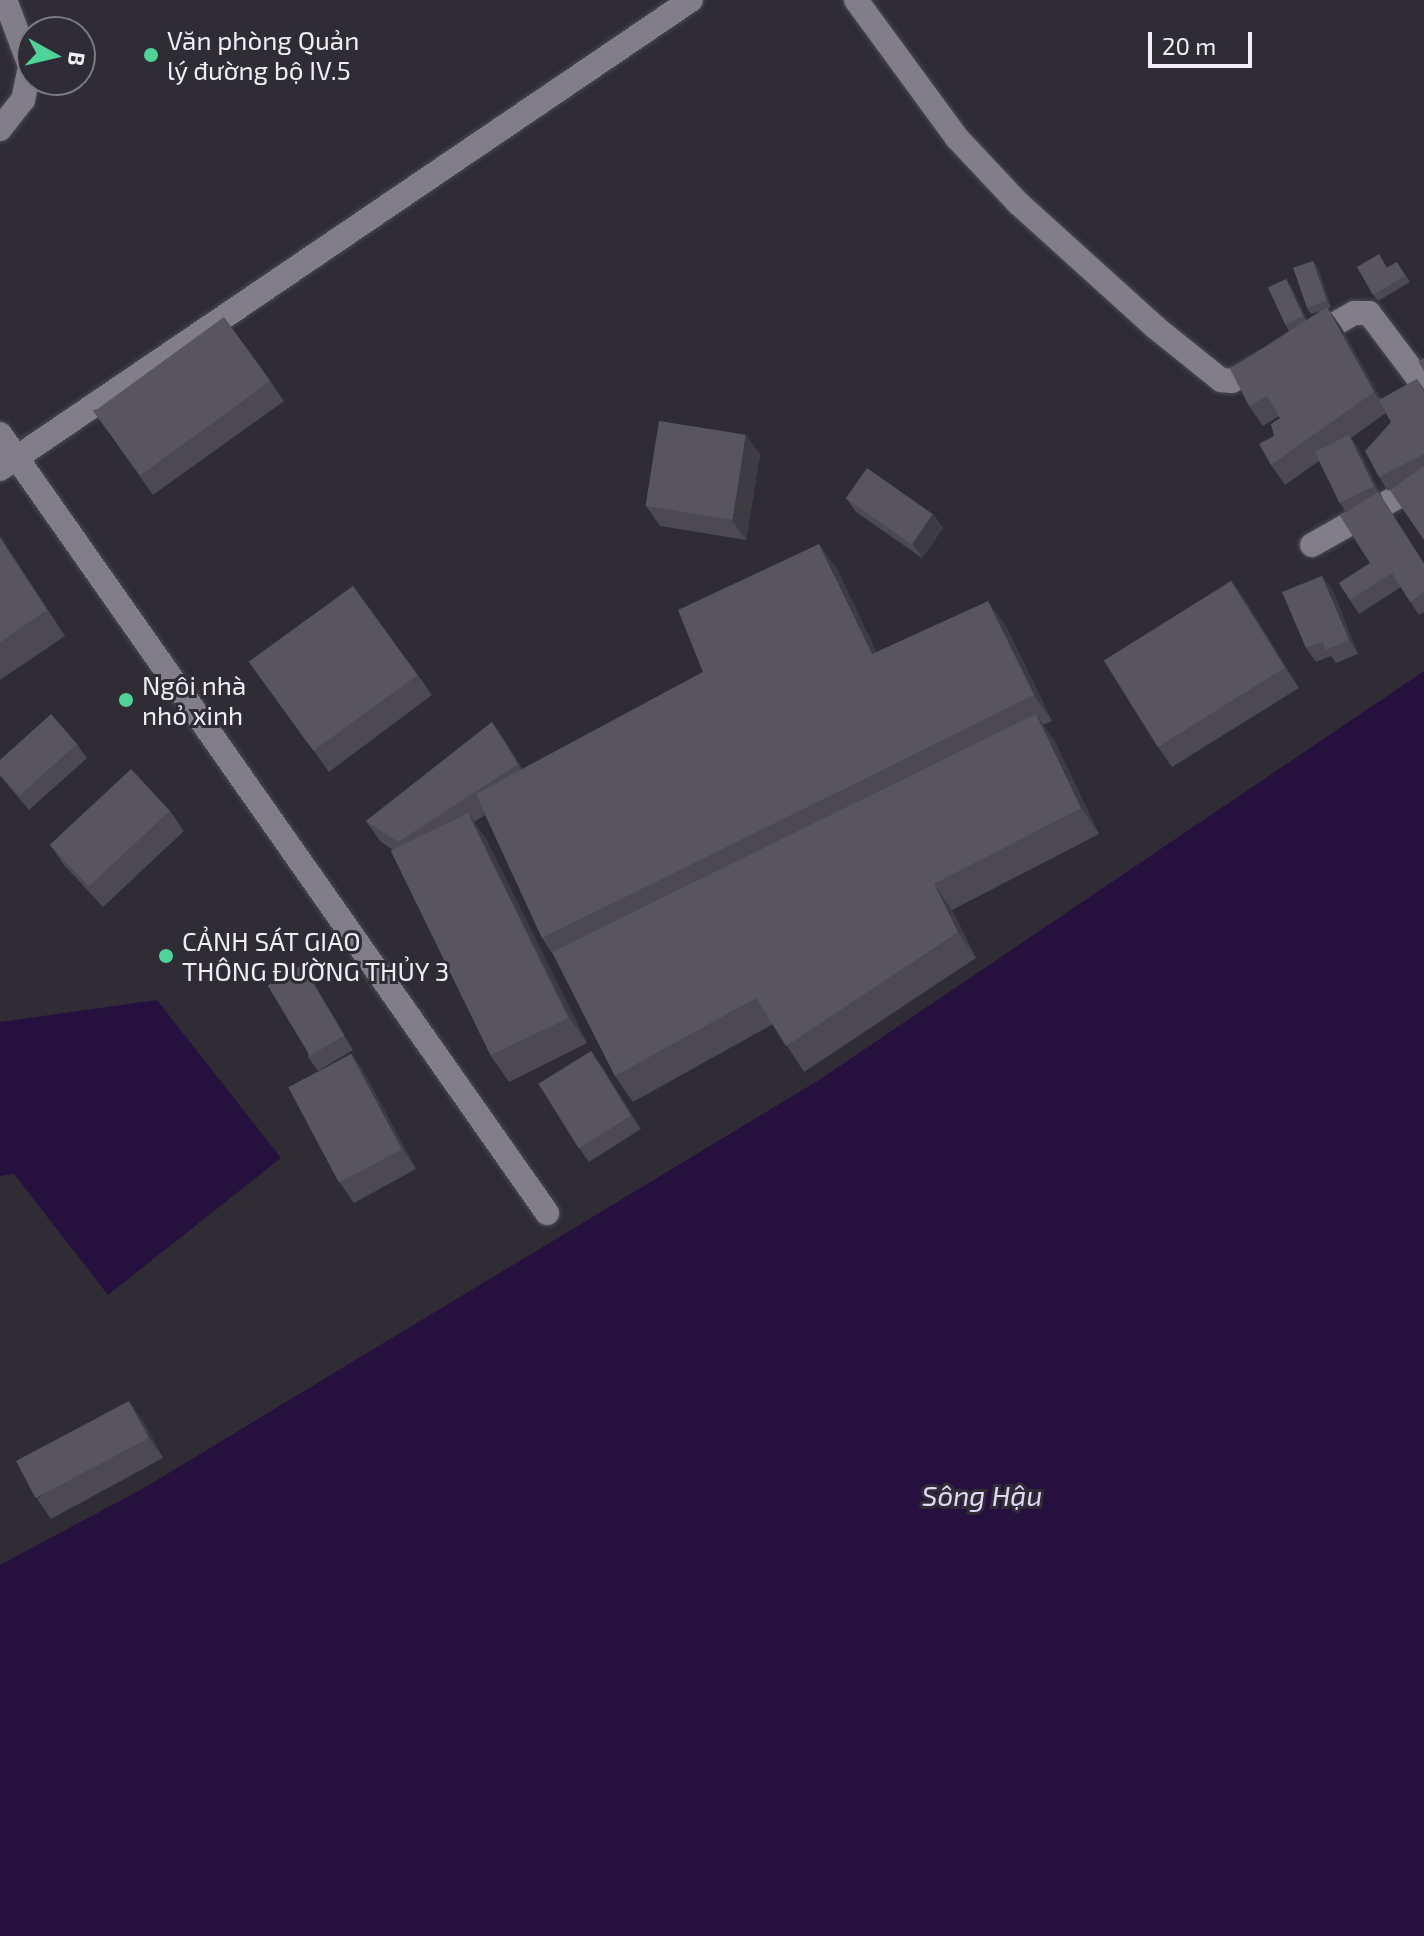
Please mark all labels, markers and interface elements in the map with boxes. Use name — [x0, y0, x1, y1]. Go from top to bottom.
north arrow — [16, 16, 96, 96]
scale bar — [1152, 16, 1256, 66]
place label: Văn phòng Quản lý đường bộ IV.5 — [167, 24, 359, 86]
text: 20 m — [1162, 31, 1216, 60]
marker: Văn phòng Quản lý đường bộ IV.5 — [142, 46, 160, 64]
text: B — [64, 50, 92, 68]
place label: Ngôi nhà nhỏ xinh — [142, 669, 246, 730]
marker: Ngôi nhà nhỏ xinh — [117, 691, 135, 709]
place label: CẢNH SÁT GIAO THÔNG ĐƯỜNG THỦY 3 — [182, 925, 450, 986]
marker: CẢNH SÁT GIAO THÔNG ĐƯỜNG THỦY 3 — [157, 947, 175, 965]
water label: Sông Hậu — [922, 1478, 1042, 1512]

